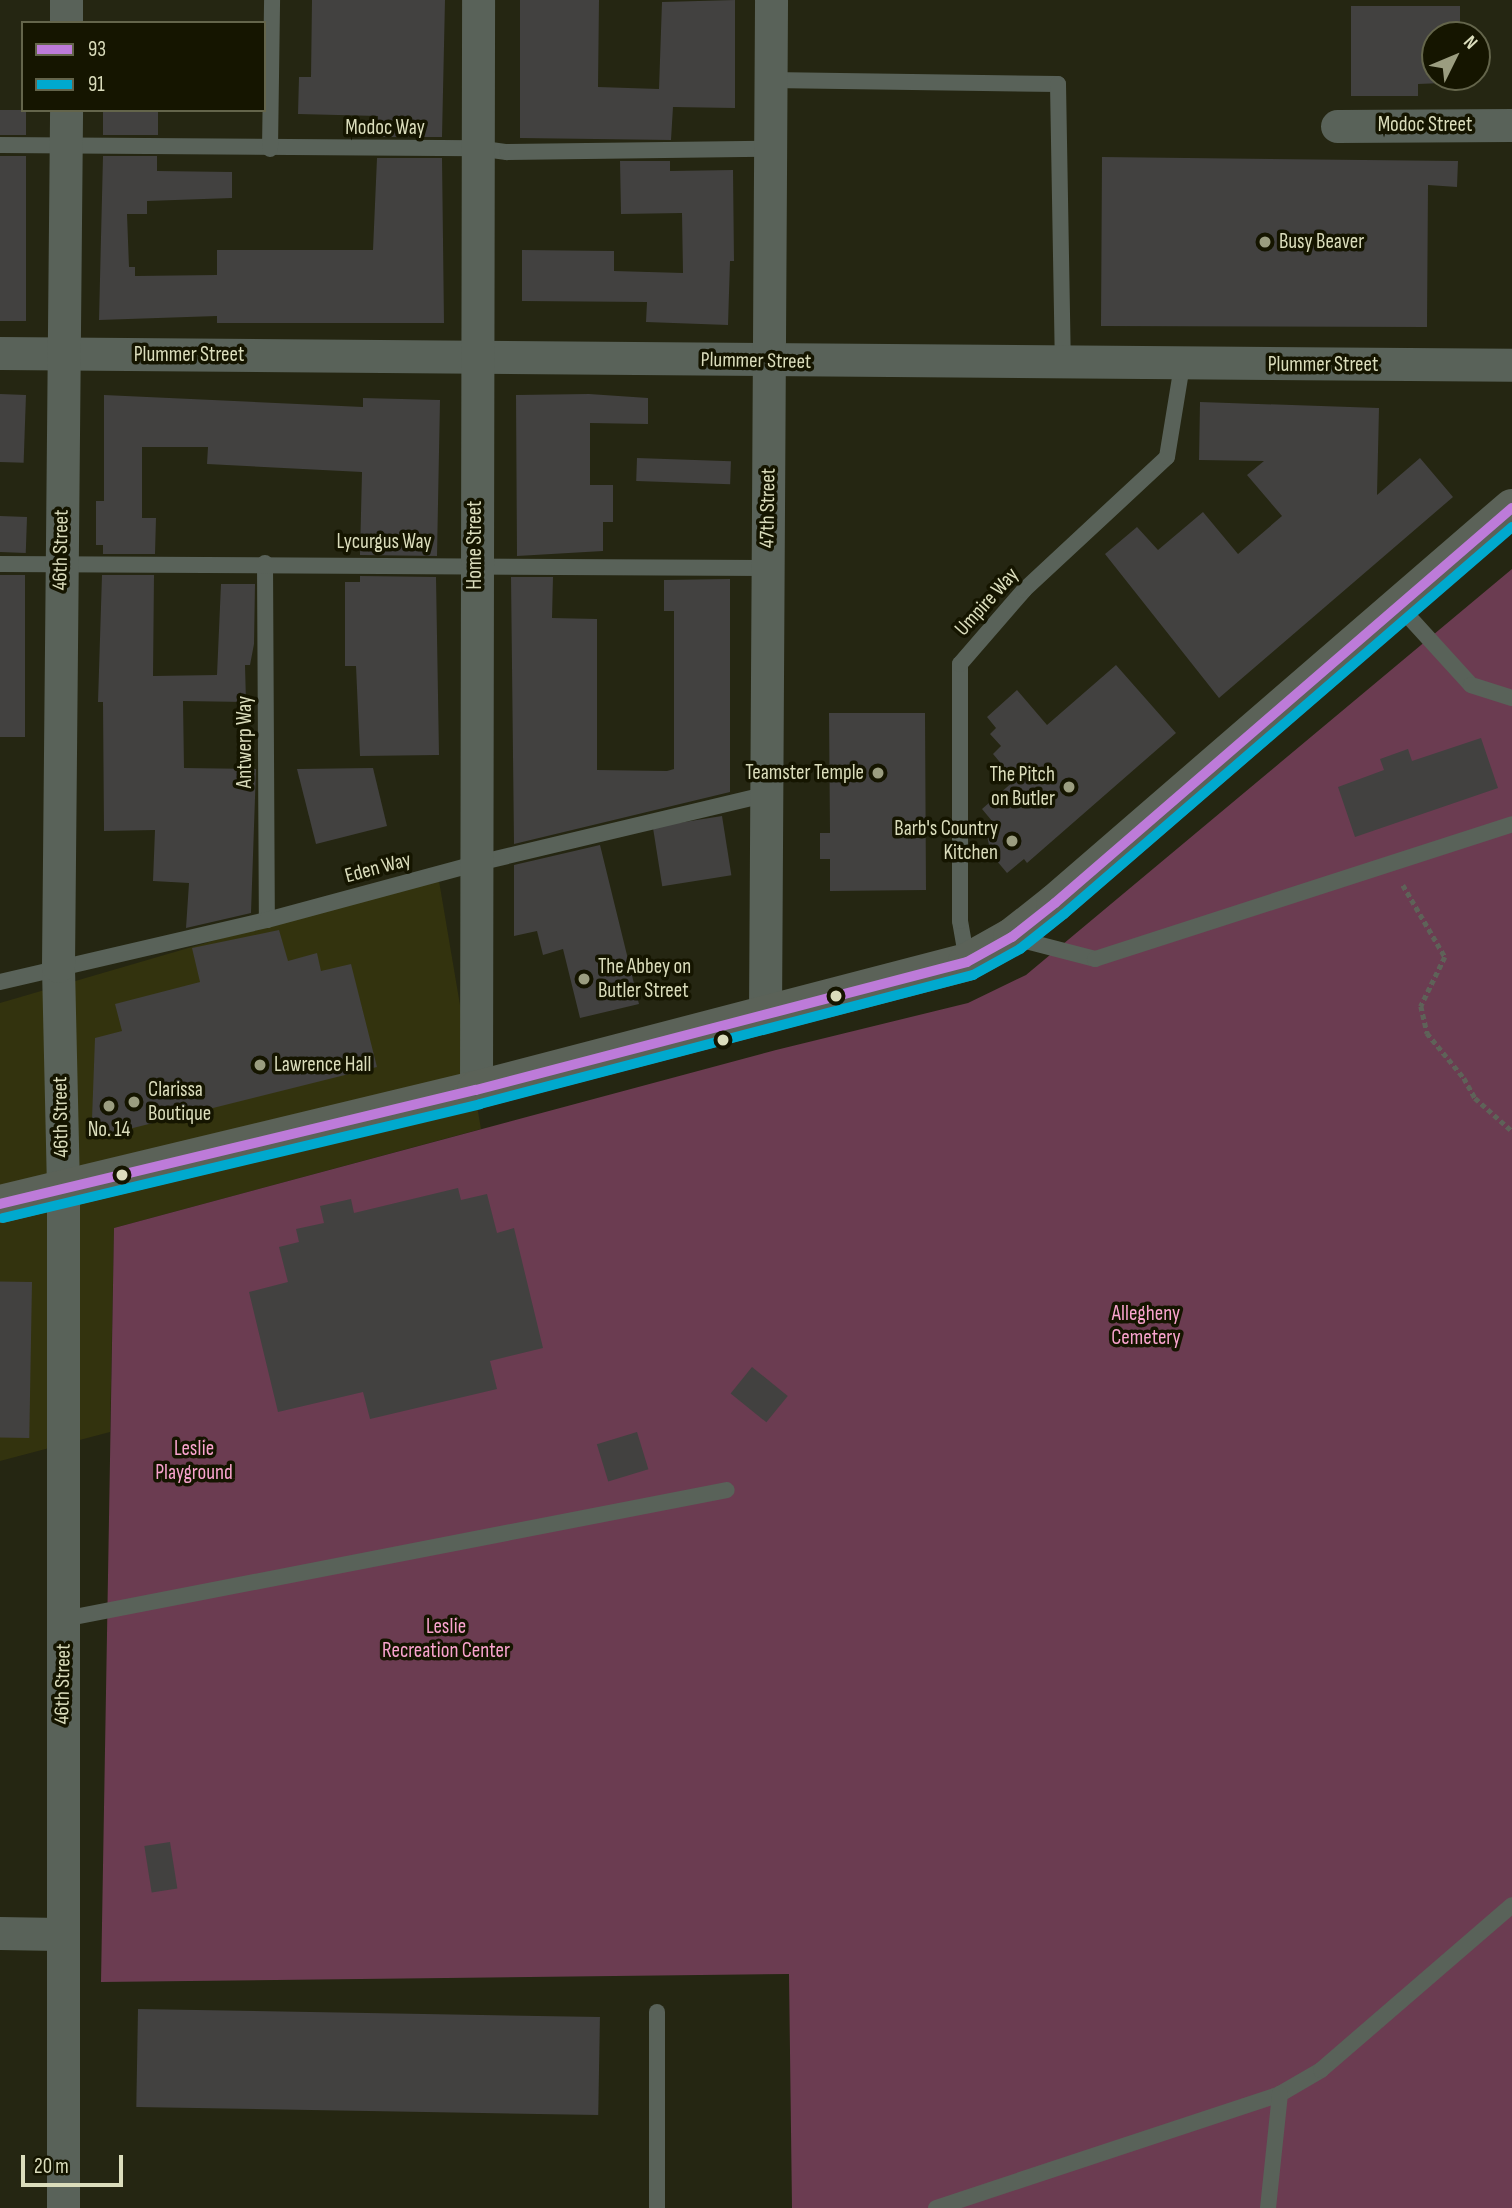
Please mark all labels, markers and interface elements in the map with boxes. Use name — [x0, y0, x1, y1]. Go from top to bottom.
legend — [21, 21, 266, 112]
north arrow — [1421, 21, 1491, 91]
text: N — [1458, 31, 1482, 54]
text: 93 — [88, 37, 106, 62]
text: 91 — [88, 72, 105, 97]
street label: Modoc Street — [1378, 112, 1472, 138]
street label: Modoc Way — [345, 115, 425, 141]
place label: Busy Beaver — [1279, 229, 1364, 255]
marker: Busy Beaver — [1257, 234, 1273, 250]
street label: Plummer Street — [134, 342, 244, 368]
street label: Plummer Street — [700, 347, 812, 375]
street label: Plummer Street — [1268, 352, 1378, 378]
street label: 47th Street — [755, 468, 781, 548]
street label: Home Street — [462, 501, 488, 589]
street label: 46th Street — [48, 509, 74, 591]
street label: Lycurgus Way — [336, 529, 432, 555]
street label: Umpire Way — [950, 563, 1024, 641]
street label: Antwerp Way — [232, 696, 258, 788]
place label: Teamster Temple — [745, 760, 864, 786]
place label: The Pitch on Butler — [990, 762, 1055, 812]
marker: Teamster Temple — [870, 765, 886, 781]
marker: The Pitch on Butler — [1061, 779, 1077, 795]
place label: Barb's Country Kitchen — [894, 816, 998, 866]
marker: Barb's Country Kitchen — [1004, 833, 1020, 849]
street label: Eden Way — [342, 847, 414, 889]
place label: The Abbey on Butler Street — [598, 954, 691, 1004]
marker: The Abbey on Butler Street — [576, 971, 592, 987]
unlabelled marker — [829, 989, 843, 1003]
unlabelled marker — [716, 1033, 730, 1047]
place label: Lawrence Hall — [274, 1052, 371, 1078]
marker: Lawrence Hall — [252, 1057, 268, 1073]
street label: 46th Street — [48, 1076, 74, 1158]
place label: Clarissa Boutique — [148, 1077, 211, 1127]
marker: Clarissa Boutique — [126, 1094, 142, 1110]
marker: No. 14 — [101, 1098, 117, 1114]
place label: No. 14 — [88, 1117, 130, 1143]
unlabelled marker — [115, 1168, 129, 1182]
park label: Allegheny Cemetery — [1111, 1301, 1181, 1351]
park label: Leslie Playground — [155, 1436, 233, 1486]
park label: Leslie Recreation Center — [382, 1614, 510, 1664]
street label: 46th Street — [50, 1643, 76, 1725]
scale bar — [24, 2142, 126, 2186]
text: 20 m — [34, 2154, 69, 2179]

